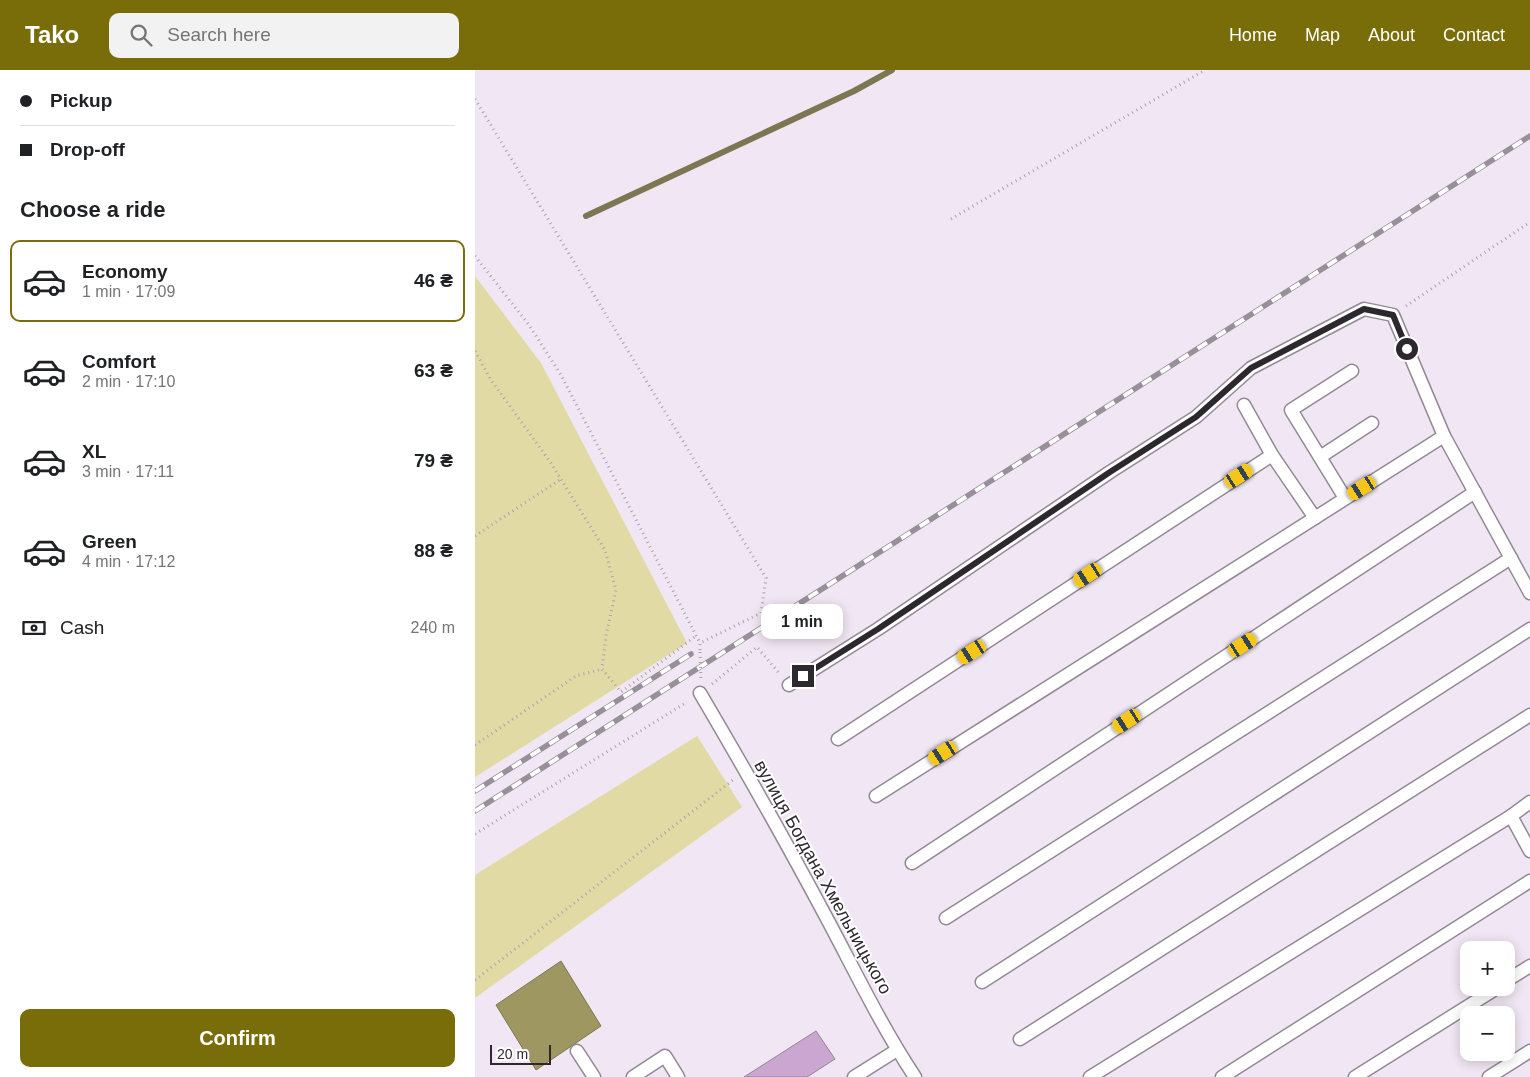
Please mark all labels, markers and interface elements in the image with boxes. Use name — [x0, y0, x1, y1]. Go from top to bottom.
search box — [109, 13, 459, 58]
text: Tako — [25, 21, 79, 48]
icon: search — [127, 21, 155, 49]
text: Search here — [167, 24, 271, 45]
text: Home — [1229, 25, 1277, 45]
text: Map — [1305, 25, 1340, 45]
text: About — [1368, 25, 1415, 45]
text: Contact — [1443, 25, 1505, 45]
text: Pickup — [50, 90, 112, 111]
text: Drop-off — [50, 139, 125, 160]
text: Choose a ride — [20, 197, 165, 222]
icon: car — [22, 259, 67, 304]
text: Economy — [82, 261, 168, 282]
text: 46 ₴ — [414, 270, 453, 291]
text: 1 min · 17:09 — [82, 283, 175, 300]
route start — [1396, 338, 1418, 360]
icon: car — [22, 349, 67, 394]
text: Comfort — [82, 351, 156, 372]
text: 63 ₴ — [414, 360, 453, 381]
text: 2 min · 17:10 — [82, 373, 175, 390]
icon: car — [22, 439, 67, 484]
text: XL — [82, 441, 106, 462]
text: 79 ₴ — [414, 450, 453, 471]
car — [1222, 462, 1255, 490]
text: 3 min · 17:11 — [82, 463, 174, 480]
car — [1345, 474, 1378, 502]
icon: car — [22, 529, 67, 574]
text: Green — [82, 531, 137, 552]
text: 88 ₴ — [414, 540, 453, 561]
text: 4 min · 17:12 — [82, 553, 175, 570]
car — [1071, 561, 1104, 589]
callout: 1 min — [762, 604, 844, 638]
text: 1 min — [781, 613, 823, 630]
icon: cash — [20, 614, 48, 642]
text: Cash — [60, 617, 104, 638]
text: 240 m — [411, 619, 455, 636]
car — [1226, 631, 1259, 659]
car — [955, 638, 988, 666]
route end — [792, 665, 814, 687]
car — [1110, 707, 1143, 735]
car — [926, 739, 959, 767]
street label: вулиця Богдана Хмельницького — [750, 757, 896, 997]
map controls — [1460, 941, 1515, 1061]
button: + — [1460, 941, 1515, 996]
button: − — [1460, 1006, 1515, 1061]
button: Confirm — [20, 1009, 455, 1067]
scale bar — [490, 1042, 551, 1065]
text: 20 m — [497, 1046, 528, 1062]

